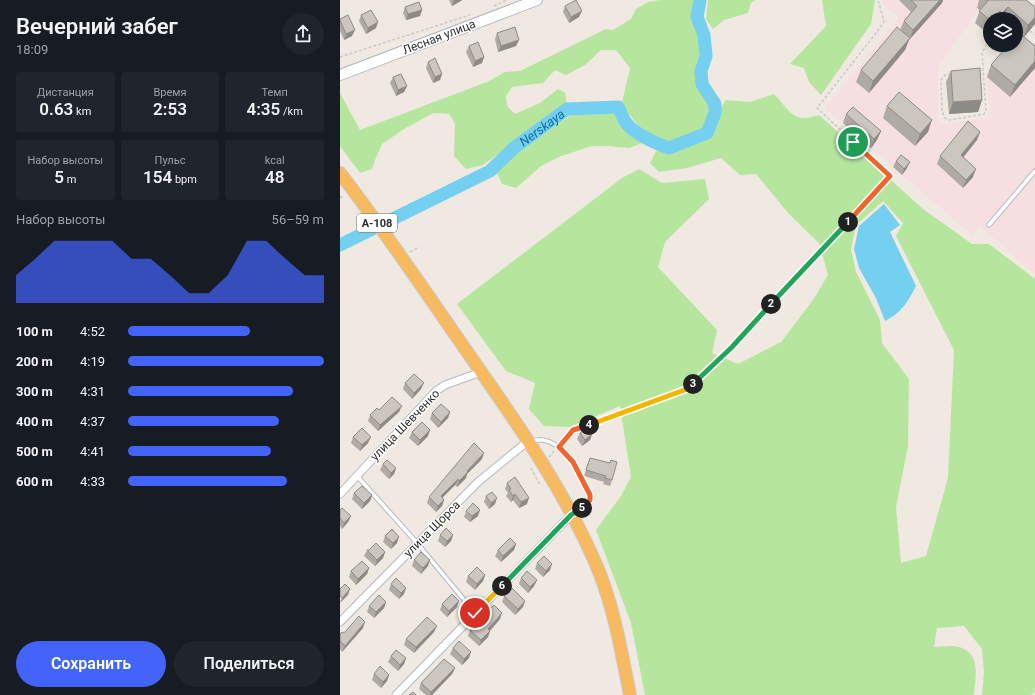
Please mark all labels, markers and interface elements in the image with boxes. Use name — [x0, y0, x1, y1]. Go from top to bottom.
map controls — [983, 12, 1023, 52]
button: layers — [983, 12, 1023, 52]
button: share — [282, 13, 324, 55]
text: Вечерний забег — [16, 14, 178, 39]
street label: Лесная улица — [401, 17, 477, 57]
text: 18:09 — [16, 42, 48, 57]
text: Дистанция — [37, 86, 94, 99]
text: Время — [153, 86, 187, 99]
text: Темп — [261, 86, 288, 99]
text: 0.63 — [39, 99, 73, 119]
text: 2:53 — [153, 99, 187, 119]
text: 4:35 — [247, 99, 280, 119]
text: km — [73, 105, 91, 118]
text: /km — [280, 105, 303, 118]
water label: Nerskaya — [516, 106, 568, 149]
pin — [836, 125, 870, 159]
icon: arrive — [842, 131, 864, 153]
text: Набор высоты — [27, 154, 103, 167]
text: Пульс — [155, 154, 185, 167]
text: kcal — [265, 154, 285, 167]
text: 5 — [54, 167, 64, 187]
text: 154 — [143, 167, 172, 187]
text: 48 — [265, 167, 284, 187]
text: m — [64, 173, 76, 186]
text: bpm — [172, 173, 197, 186]
text: Набор высоты — [16, 212, 105, 227]
text: 56–59 m — [272, 212, 324, 227]
pin: 1 — [838, 212, 858, 232]
road number: А-108 — [357, 214, 397, 232]
text: 1 — [845, 215, 851, 228]
pin: 2 — [761, 294, 781, 314]
text: 2 — [768, 297, 774, 310]
text: 100 m — [16, 324, 53, 339]
text: 4:52 — [80, 324, 105, 339]
text: 200 m — [16, 354, 53, 369]
text: 4:19 — [80, 354, 105, 369]
pin: 3 — [683, 374, 703, 394]
text: 3 — [690, 377, 696, 390]
text: 300 m — [16, 384, 53, 399]
text: 4:31 — [80, 384, 105, 399]
street label: улица Шевченко — [368, 386, 443, 463]
text: 400 m — [16, 414, 53, 429]
text: 4:37 — [80, 414, 105, 429]
pin: 4 — [579, 415, 599, 435]
text: 4 — [586, 418, 592, 431]
text: 500 m — [16, 444, 53, 459]
text: 4:41 — [80, 444, 105, 459]
text: 600 m — [16, 474, 53, 489]
text: 4:33 — [80, 474, 105, 489]
street label: улица Щорса — [401, 498, 463, 560]
pin: 5 — [572, 498, 592, 518]
text: 5 — [579, 501, 585, 514]
pin: 6 — [492, 576, 512, 596]
text: 6 — [499, 579, 505, 592]
pin — [458, 596, 492, 630]
icon: check — [464, 602, 486, 624]
button: Сохранить — [16, 641, 166, 687]
button: Поделиться — [174, 641, 324, 687]

